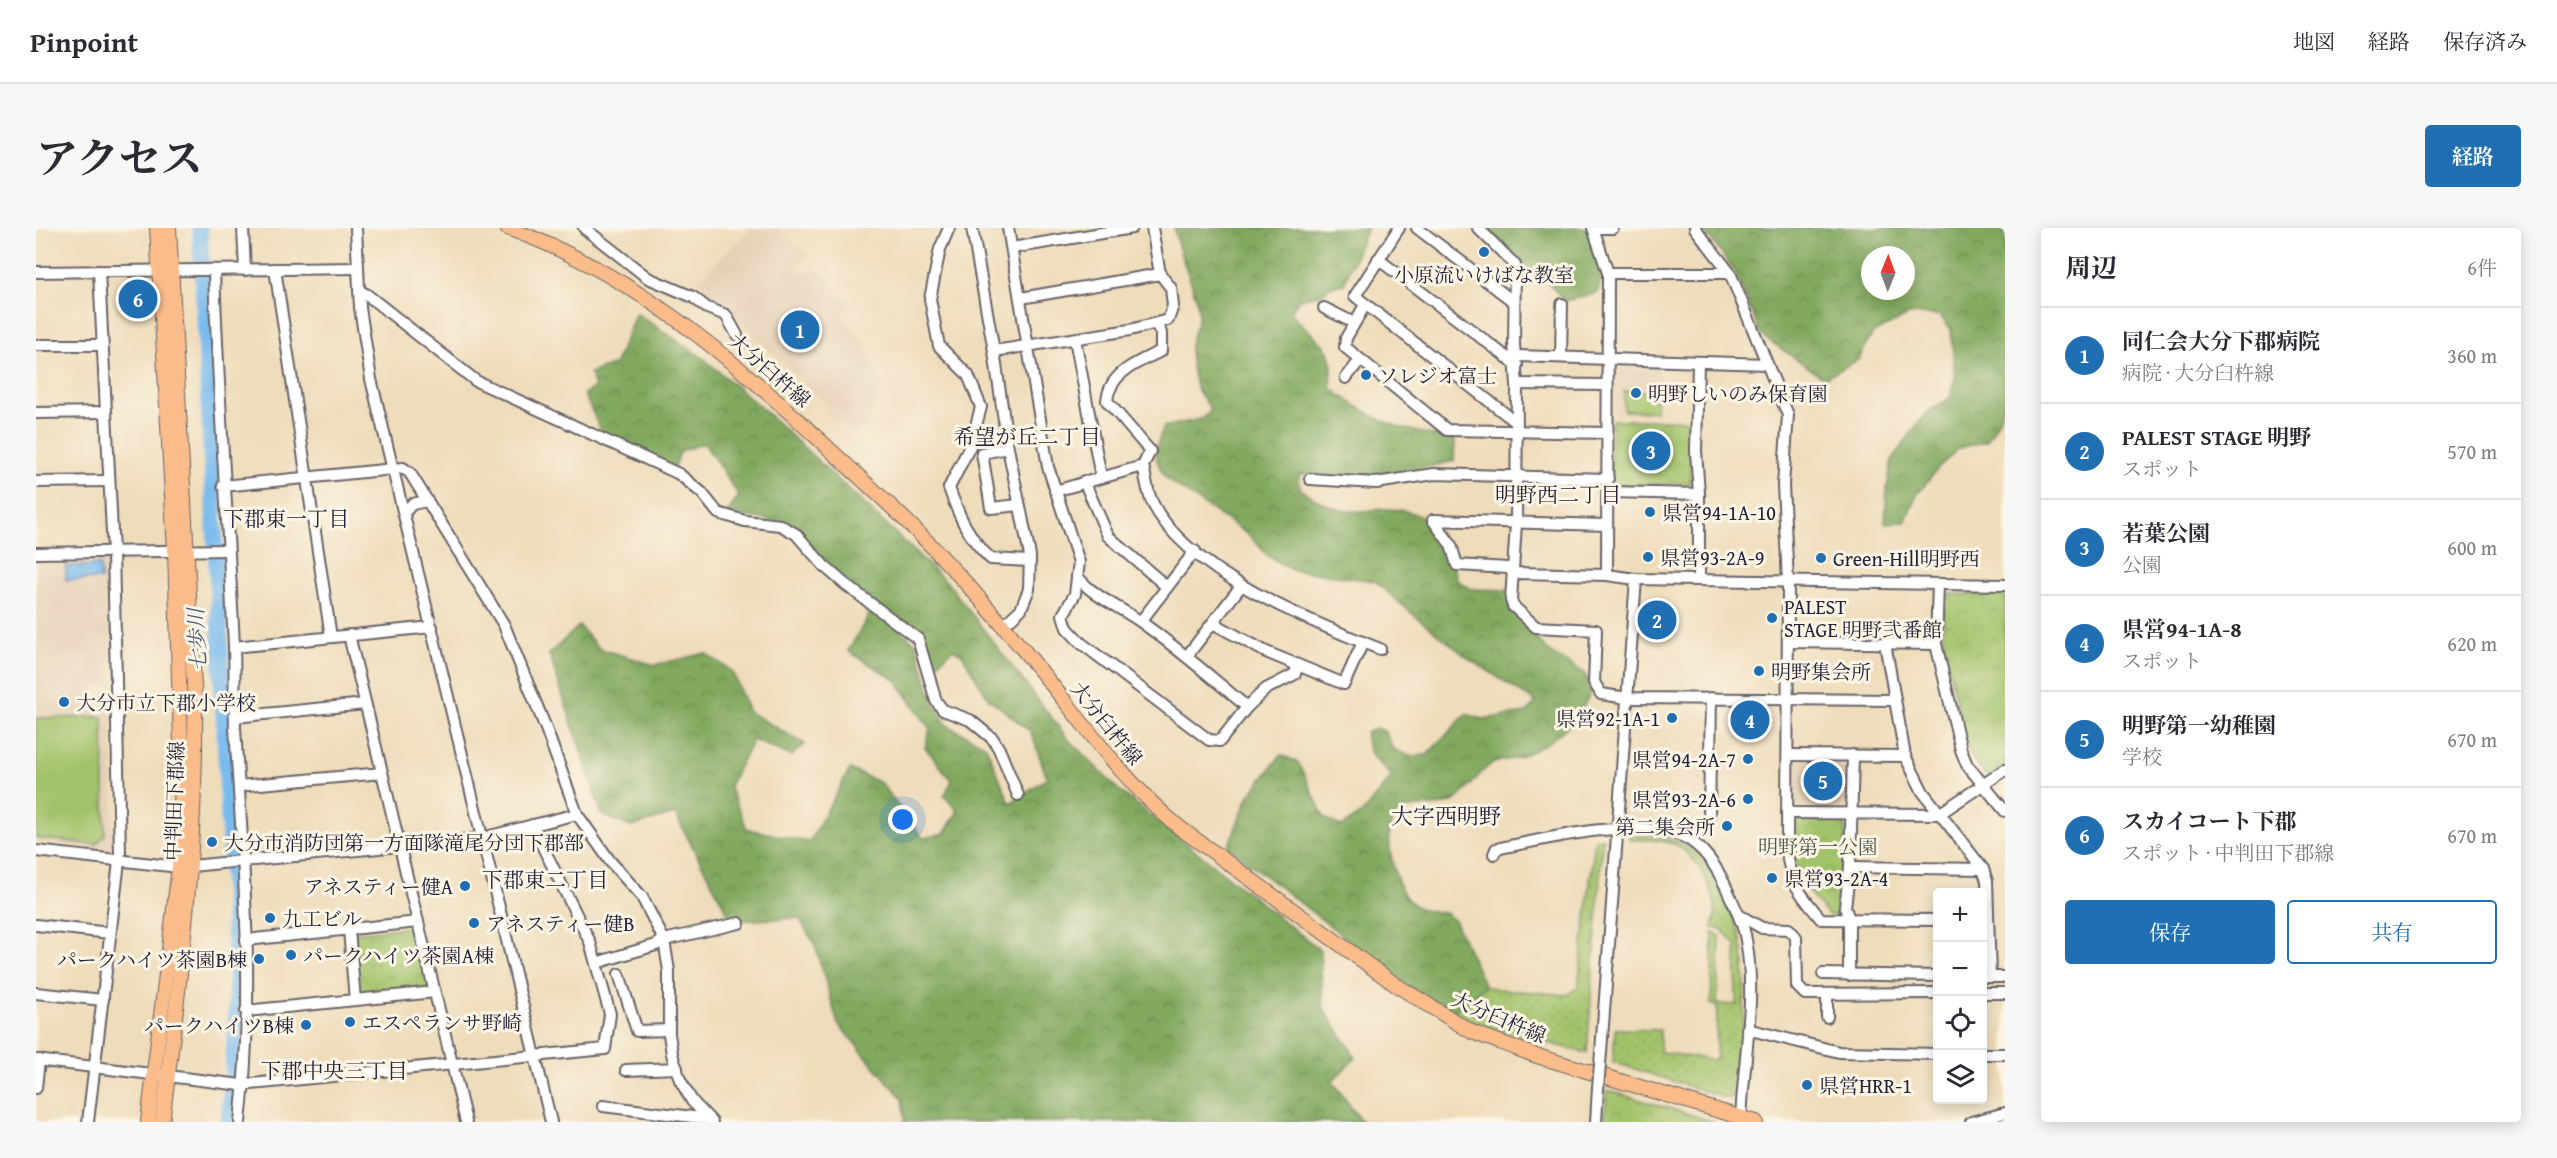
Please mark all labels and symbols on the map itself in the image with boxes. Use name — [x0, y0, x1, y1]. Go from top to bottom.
marker: 小原流いけばな教室 — [1477, 245, 1491, 259]
north arrow — [1861, 246, 1915, 300]
place label: 小原流いけばな教室 — [1394, 260, 1574, 289]
pin: 6 — [118, 276, 158, 322]
pin: 1 — [780, 308, 819, 352]
street label: 大分臼杵線 — [723, 326, 817, 414]
place label: ソレジオ富士 — [1378, 361, 1498, 390]
marker: ソレジオ富士 — [1359, 368, 1373, 382]
place label: 明野しいのみ保育園 — [1648, 379, 1828, 408]
marker: 明野しいのみ保育園 — [1629, 386, 1643, 400]
district label: 希望が丘二丁目 — [954, 421, 1101, 452]
pin: 3 — [1632, 428, 1670, 474]
district label: 明野西二丁目 — [1495, 479, 1621, 510]
place label: 県営94-1A-10 — [1662, 498, 1776, 527]
district label: 下郡東一丁目 — [223, 503, 349, 534]
marker: 県営94-1A-10 — [1643, 505, 1657, 519]
place label: 県営93-2A-9 — [1660, 543, 1764, 572]
place label: Green-Hill明野西 — [1833, 544, 1980, 573]
marker: 県営93-2A-9 — [1641, 550, 1655, 564]
marker: Green-Hill明野西 — [1814, 551, 1828, 565]
place label: PALEST STAGE 明野弐番館 — [1784, 592, 1942, 644]
pin: 2 — [1638, 598, 1676, 642]
water label: 七歩川 — [180, 606, 214, 672]
marker: PALEST STAGE 明野弐番館 — [1765, 611, 1779, 625]
place label: 明野集会所 — [1771, 657, 1871, 686]
marker: 明野集会所 — [1752, 664, 1766, 678]
street label: 大分臼杵線 — [1064, 675, 1150, 771]
place label: 大分市立下郡小学校 — [76, 688, 256, 717]
marker: 大分市立下郡小学校 — [57, 695, 71, 709]
pin: 4 — [1730, 698, 1770, 742]
place label: 県営92-1A-1 — [1556, 704, 1660, 733]
marker: 県営92-1A-1 — [1665, 711, 1679, 725]
street label: 中判田下郡線 — [157, 741, 191, 861]
place label: 県営94-2A-7 — [1632, 745, 1736, 774]
marker: 県営94-2A-7 — [1741, 752, 1755, 766]
pin: 5 — [1804, 758, 1842, 804]
place label: 県営93-2A-6 — [1632, 785, 1736, 814]
marker: 県営93-2A-6 — [1741, 792, 1755, 806]
district label: 大字西明野 — [1391, 800, 1501, 832]
your location — [888, 805, 917, 834]
place label: 第二集会所 — [1615, 812, 1715, 841]
marker: 第二集会所 — [1720, 819, 1734, 833]
place label: 大分市消防団第一方面隊滝尾分団下郡部 — [224, 828, 584, 857]
park label: 明野第一公園 — [1758, 832, 1878, 861]
marker: 大分市消防団第一方面隊滝尾分団下郡部 — [205, 835, 219, 849]
district label: 下郡東二丁目 — [482, 864, 608, 895]
place label: 県営93-2A-4 — [1784, 864, 1888, 893]
marker: 県営93-2A-4 — [1765, 871, 1779, 885]
place label: アネスティー健A — [304, 872, 453, 901]
marker: アネスティー健A — [458, 879, 472, 893]
place label: 九工ビル — [282, 904, 362, 933]
place label: アネスティー健B — [486, 909, 635, 938]
marker: 九工ビル — [263, 911, 277, 925]
marker: アネスティー健B — [467, 916, 481, 930]
place label: パークハイツ茶園A棟 — [303, 941, 494, 970]
place label: パークハイツ茶園B棟 — [57, 945, 247, 974]
marker: パークハイツ茶園A棟 — [284, 948, 298, 962]
marker: パークハイツ茶園B棟 — [252, 952, 266, 966]
street label: 大分臼杵線 — [1447, 984, 1551, 1050]
place label: エスペランサ野崎 — [362, 1008, 522, 1037]
place label: パークハイツB棟 — [144, 1011, 294, 1040]
marker: エスペランサ野崎 — [343, 1015, 357, 1029]
marker: パークハイツB棟 — [299, 1018, 313, 1032]
district label: 下郡中央三丁目 — [261, 1055, 408, 1086]
place label: 県営HRR-1 — [1819, 1071, 1912, 1100]
marker: 県営HRR-1 — [1800, 1078, 1814, 1092]

